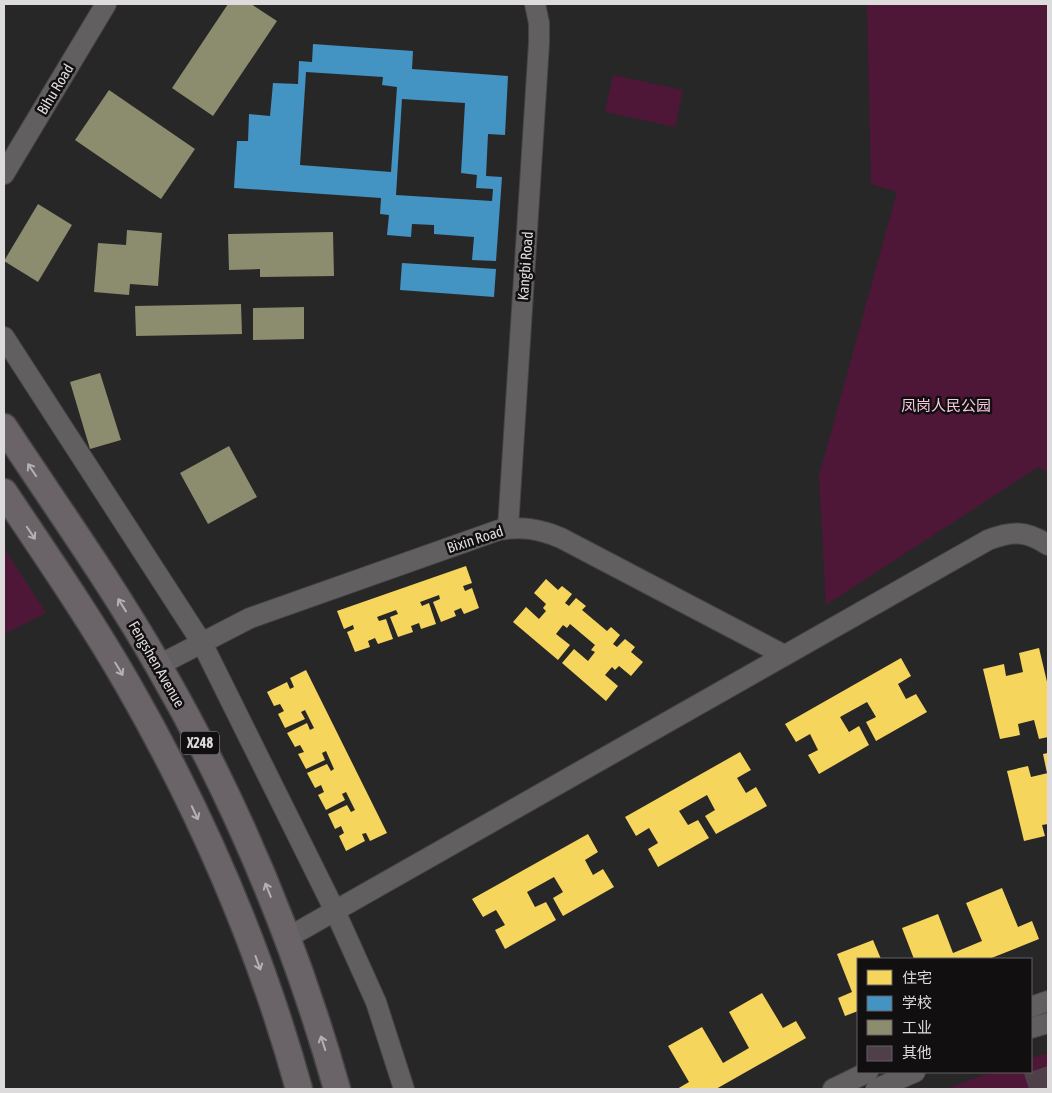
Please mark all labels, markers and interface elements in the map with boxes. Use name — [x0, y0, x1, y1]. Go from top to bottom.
street label: Bihu Road — [33, 61, 77, 117]
street label: Kangbi Road — [514, 231, 536, 301]
park label: 凤岗人民公园 — [901, 397, 991, 414]
one-way arrow — [27, 463, 37, 477]
street label: Bixin Road — [445, 522, 505, 556]
one-way arrow — [26, 525, 36, 539]
one-way arrow — [117, 599, 127, 613]
street label: Fengshen Avenue — [126, 618, 189, 710]
one-way arrow — [114, 662, 124, 676]
road number: X248 — [181, 731, 219, 754]
one-way arrow — [190, 805, 200, 820]
one-way arrow — [262, 883, 272, 898]
one-way arrow — [254, 954, 263, 970]
legend — [857, 958, 1032, 1073]
text: 住宅 — [902, 969, 932, 986]
text: 学校 — [902, 994, 932, 1011]
text: 工业 — [902, 1019, 932, 1036]
one-way arrow — [318, 1035, 327, 1051]
text: 其他 — [902, 1044, 932, 1061]

